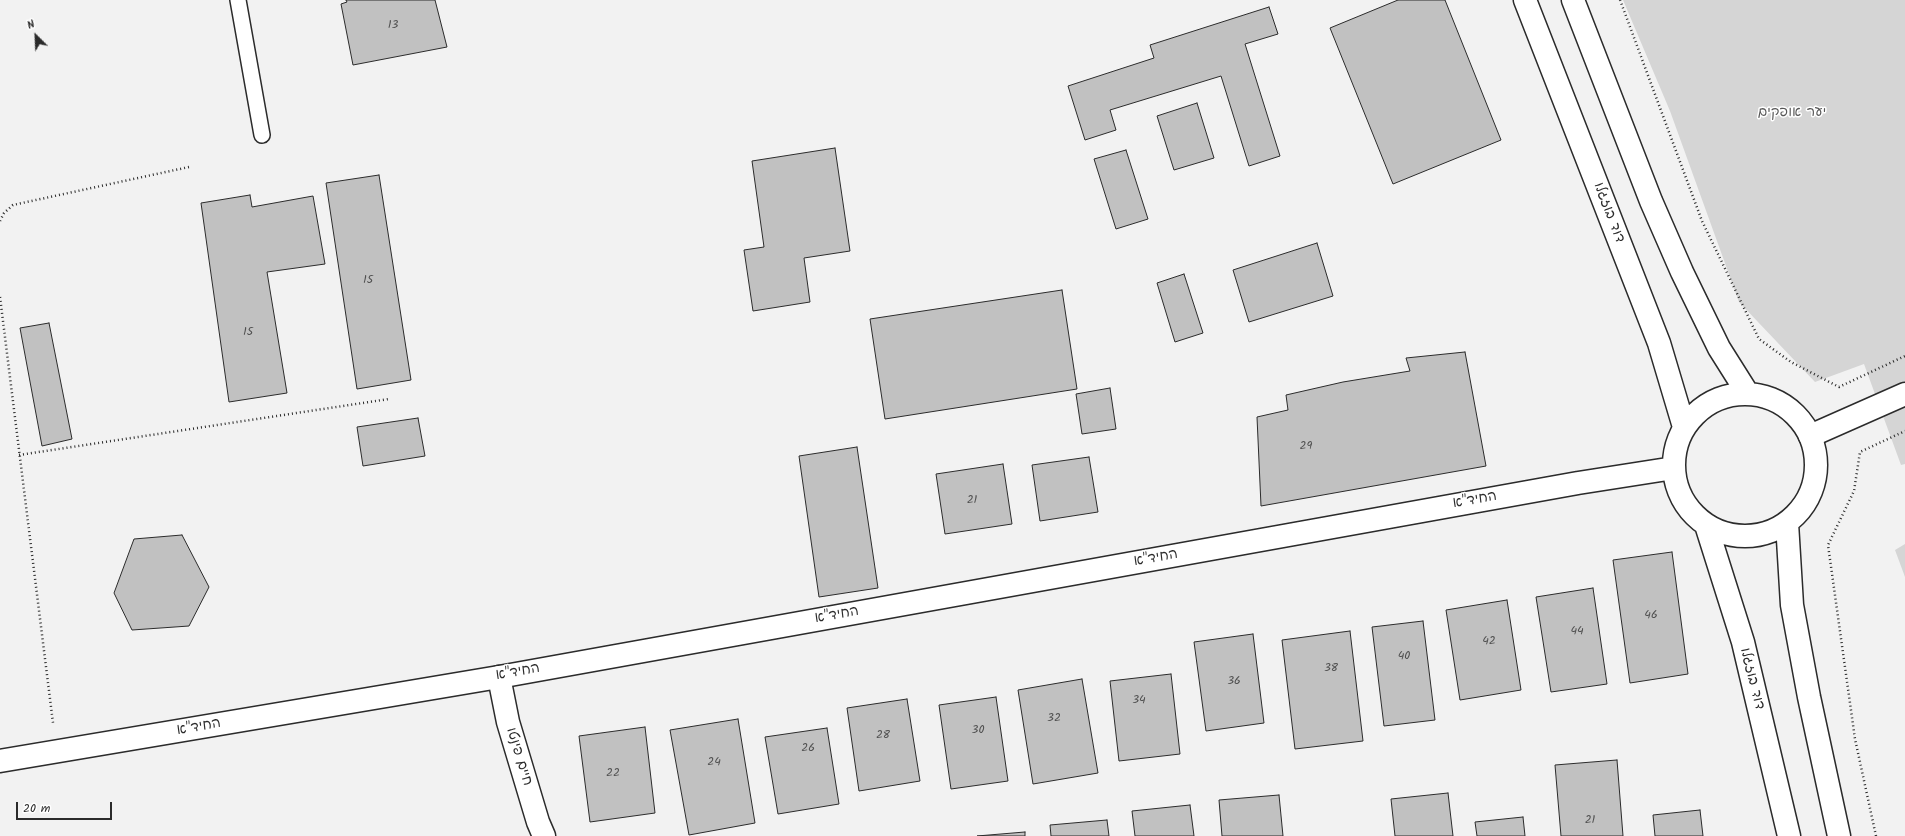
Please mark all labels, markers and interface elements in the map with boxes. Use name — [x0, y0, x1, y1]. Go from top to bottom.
text: N — [24, 15, 38, 35]
north arrow — [16, 16, 56, 56]
house number: 13 — [388, 19, 398, 33]
park label: יער אופקים — [1758, 106, 1826, 122]
street label: דוד בוזגלו — [1589, 181, 1627, 245]
house number: 15 — [363, 274, 373, 288]
house number: 15 — [243, 326, 253, 340]
house number: 29 — [1300, 440, 1312, 454]
street label: החיד"א — [1452, 489, 1498, 513]
house number: 21 — [967, 494, 977, 508]
street label: החיד"א — [1133, 547, 1179, 571]
street label: החיד"א — [814, 604, 860, 628]
house number: 46 — [1644, 609, 1658, 623]
house number: 44 — [1570, 625, 1584, 639]
house number: 42 — [1482, 635, 1496, 649]
street label: דוד בוזגלו — [1735, 646, 1767, 712]
house number: 40 — [1398, 650, 1410, 664]
street label: החיד"א — [495, 661, 541, 685]
house number: 38 — [1324, 662, 1338, 676]
house number: 36 — [1227, 675, 1241, 689]
house number: 34 — [1132, 694, 1146, 708]
house number: 32 — [1047, 712, 1061, 726]
street label: החיד"א — [176, 716, 222, 740]
house number: 30 — [972, 724, 984, 738]
street label: חיים פינטו — [501, 726, 535, 788]
house number: 28 — [876, 729, 890, 743]
house number: 26 — [801, 742, 815, 756]
house number: 24 — [707, 756, 721, 770]
house number: 22 — [606, 767, 620, 781]
scale bar — [18, 794, 114, 820]
text: 20 m — [23, 799, 50, 818]
house number: 21 — [1585, 814, 1595, 828]

